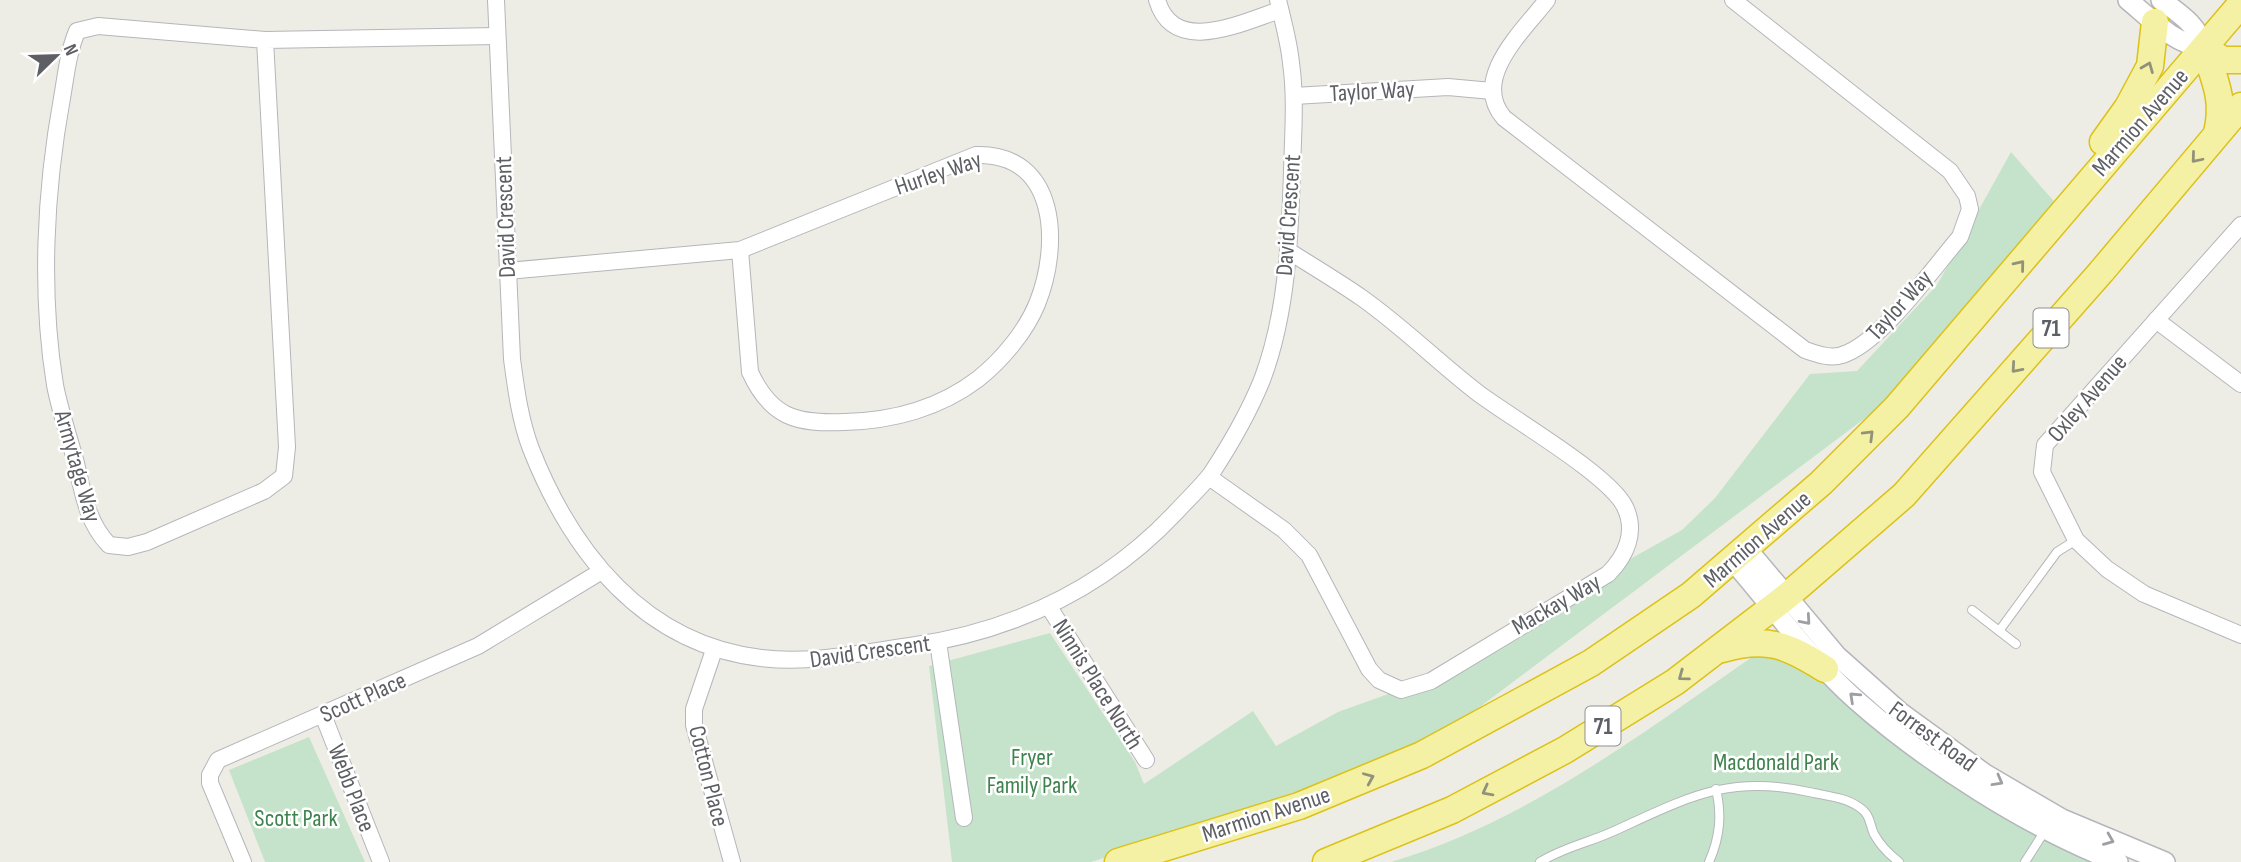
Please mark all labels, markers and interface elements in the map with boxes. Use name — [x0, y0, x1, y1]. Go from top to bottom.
north arrow — [21, 21, 91, 91]
text: N — [58, 41, 83, 59]
one-way arrow — [2140, 62, 2154, 74]
street label: Marmion Avenue — [2086, 63, 2195, 182]
street label: Taylor Way — [1329, 75, 1415, 108]
street label: Hurley Way — [891, 145, 985, 202]
one-way arrow — [2192, 150, 2204, 163]
street label: David Crescent — [1270, 153, 1307, 277]
street label: David Crescent — [489, 156, 522, 278]
one-way arrow — [2012, 260, 2024, 273]
street label: Taylor Way — [1860, 264, 1939, 347]
road number: 71 — [2034, 308, 2068, 348]
street label: Oxley Avenue — [2041, 349, 2133, 448]
one-way arrow — [2012, 359, 2024, 372]
street label: Armytage Way — [47, 406, 107, 525]
one-way arrow — [1861, 430, 1874, 443]
street label: Marmion Avenue — [1698, 485, 1817, 594]
street label: Mackay Way — [1507, 567, 1606, 641]
one-way arrow — [1798, 612, 1810, 625]
street label: Ninnis Place North — [1046, 614, 1149, 755]
street label: David Crescent — [808, 629, 932, 674]
street label: Scott Place — [316, 666, 411, 729]
one-way arrow — [1678, 667, 1691, 680]
one-way arrow — [1849, 693, 1862, 705]
street label: Forrest Road — [1883, 695, 1982, 778]
road number: 71 — [1586, 706, 1620, 746]
street label: Cotton Place — [682, 723, 735, 830]
street label: Webb Place — [322, 740, 381, 836]
park label: Fryer Family Park — [987, 743, 1077, 800]
park label: Macdonald Park — [1713, 748, 1839, 777]
one-way arrow — [1362, 772, 1374, 786]
one-way arrow — [1991, 773, 2003, 786]
street label: Marmion Avenue — [1198, 780, 1334, 849]
one-way arrow — [1482, 783, 1495, 797]
park label: Scott Park — [254, 804, 338, 833]
one-way arrow — [2102, 832, 2115, 846]

